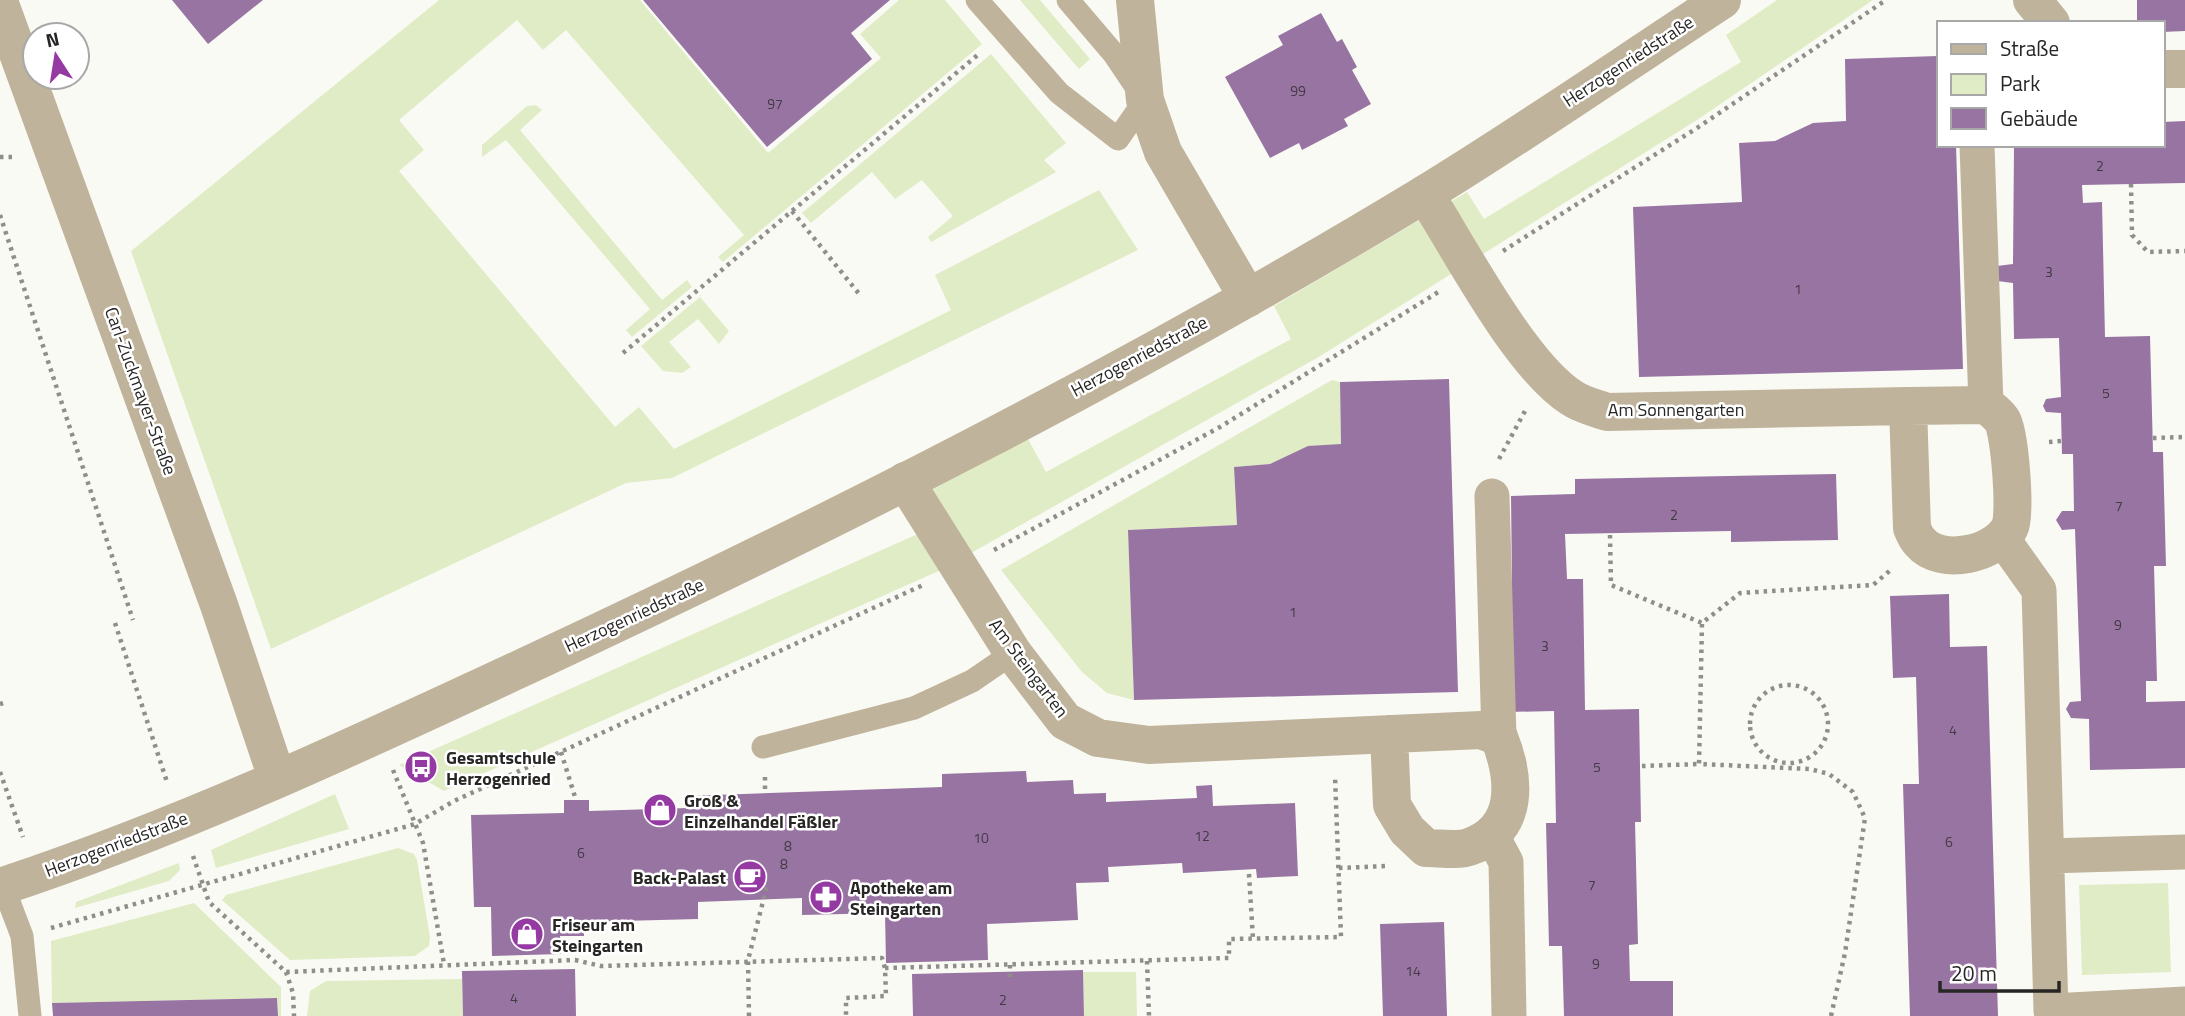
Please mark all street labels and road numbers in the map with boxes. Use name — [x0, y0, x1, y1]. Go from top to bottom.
street label: Herzogenriedstraße — [1557, 9, 1699, 113]
street label: Carl-Zuckmayer-Straße — [98, 303, 184, 479]
street label: Herzogenriedstraße — [1066, 309, 1212, 403]
street label: Am Sonnengarten — [1608, 396, 1744, 423]
street label: Herzogenriedstraße — [560, 571, 708, 659]
street label: Am Steingarten — [983, 613, 1075, 723]
street label: Herzogenriedstraße — [41, 804, 191, 884]

